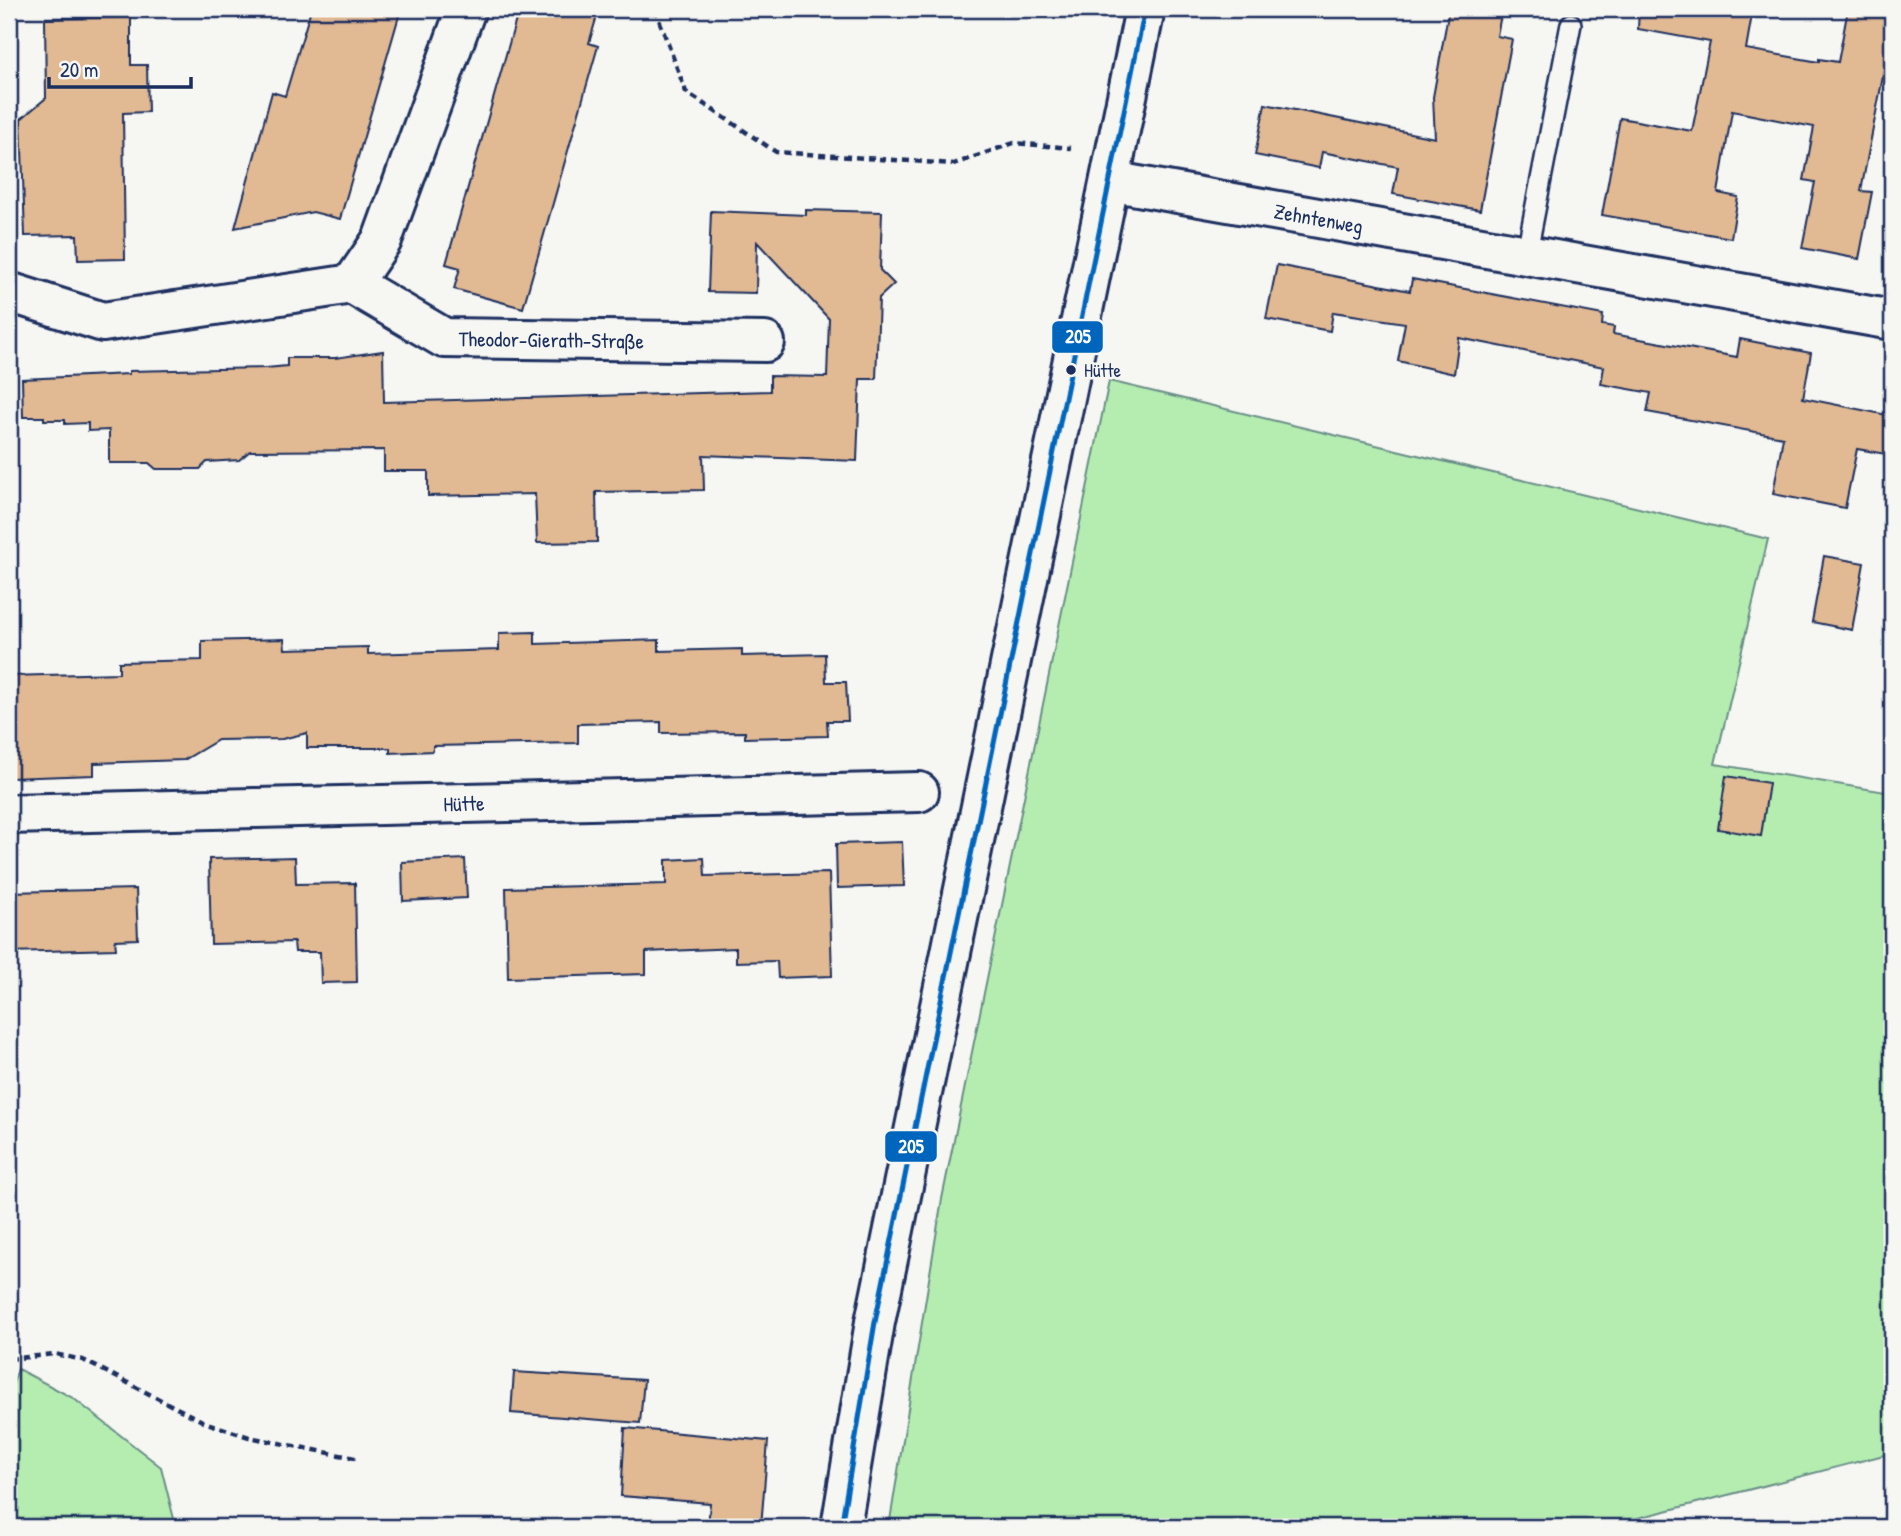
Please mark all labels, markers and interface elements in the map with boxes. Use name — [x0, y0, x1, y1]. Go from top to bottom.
scale bar — [49, 46, 191, 90]
text: 20 m — [60, 55, 98, 84]
street label: Zehntenweg — [1272, 196, 1366, 240]
line badge: 205 — [1051, 320, 1104, 354]
text: 205 — [1065, 323, 1092, 349]
street label: Theodor-Gierath-Straße — [458, 324, 644, 355]
place label: Hütte — [1084, 357, 1122, 383]
marker: Hütte — [1064, 363, 1078, 377]
street label: Hütte — [443, 788, 485, 818]
line badge: 205 — [884, 1130, 938, 1163]
text: 205 — [898, 1133, 925, 1159]

